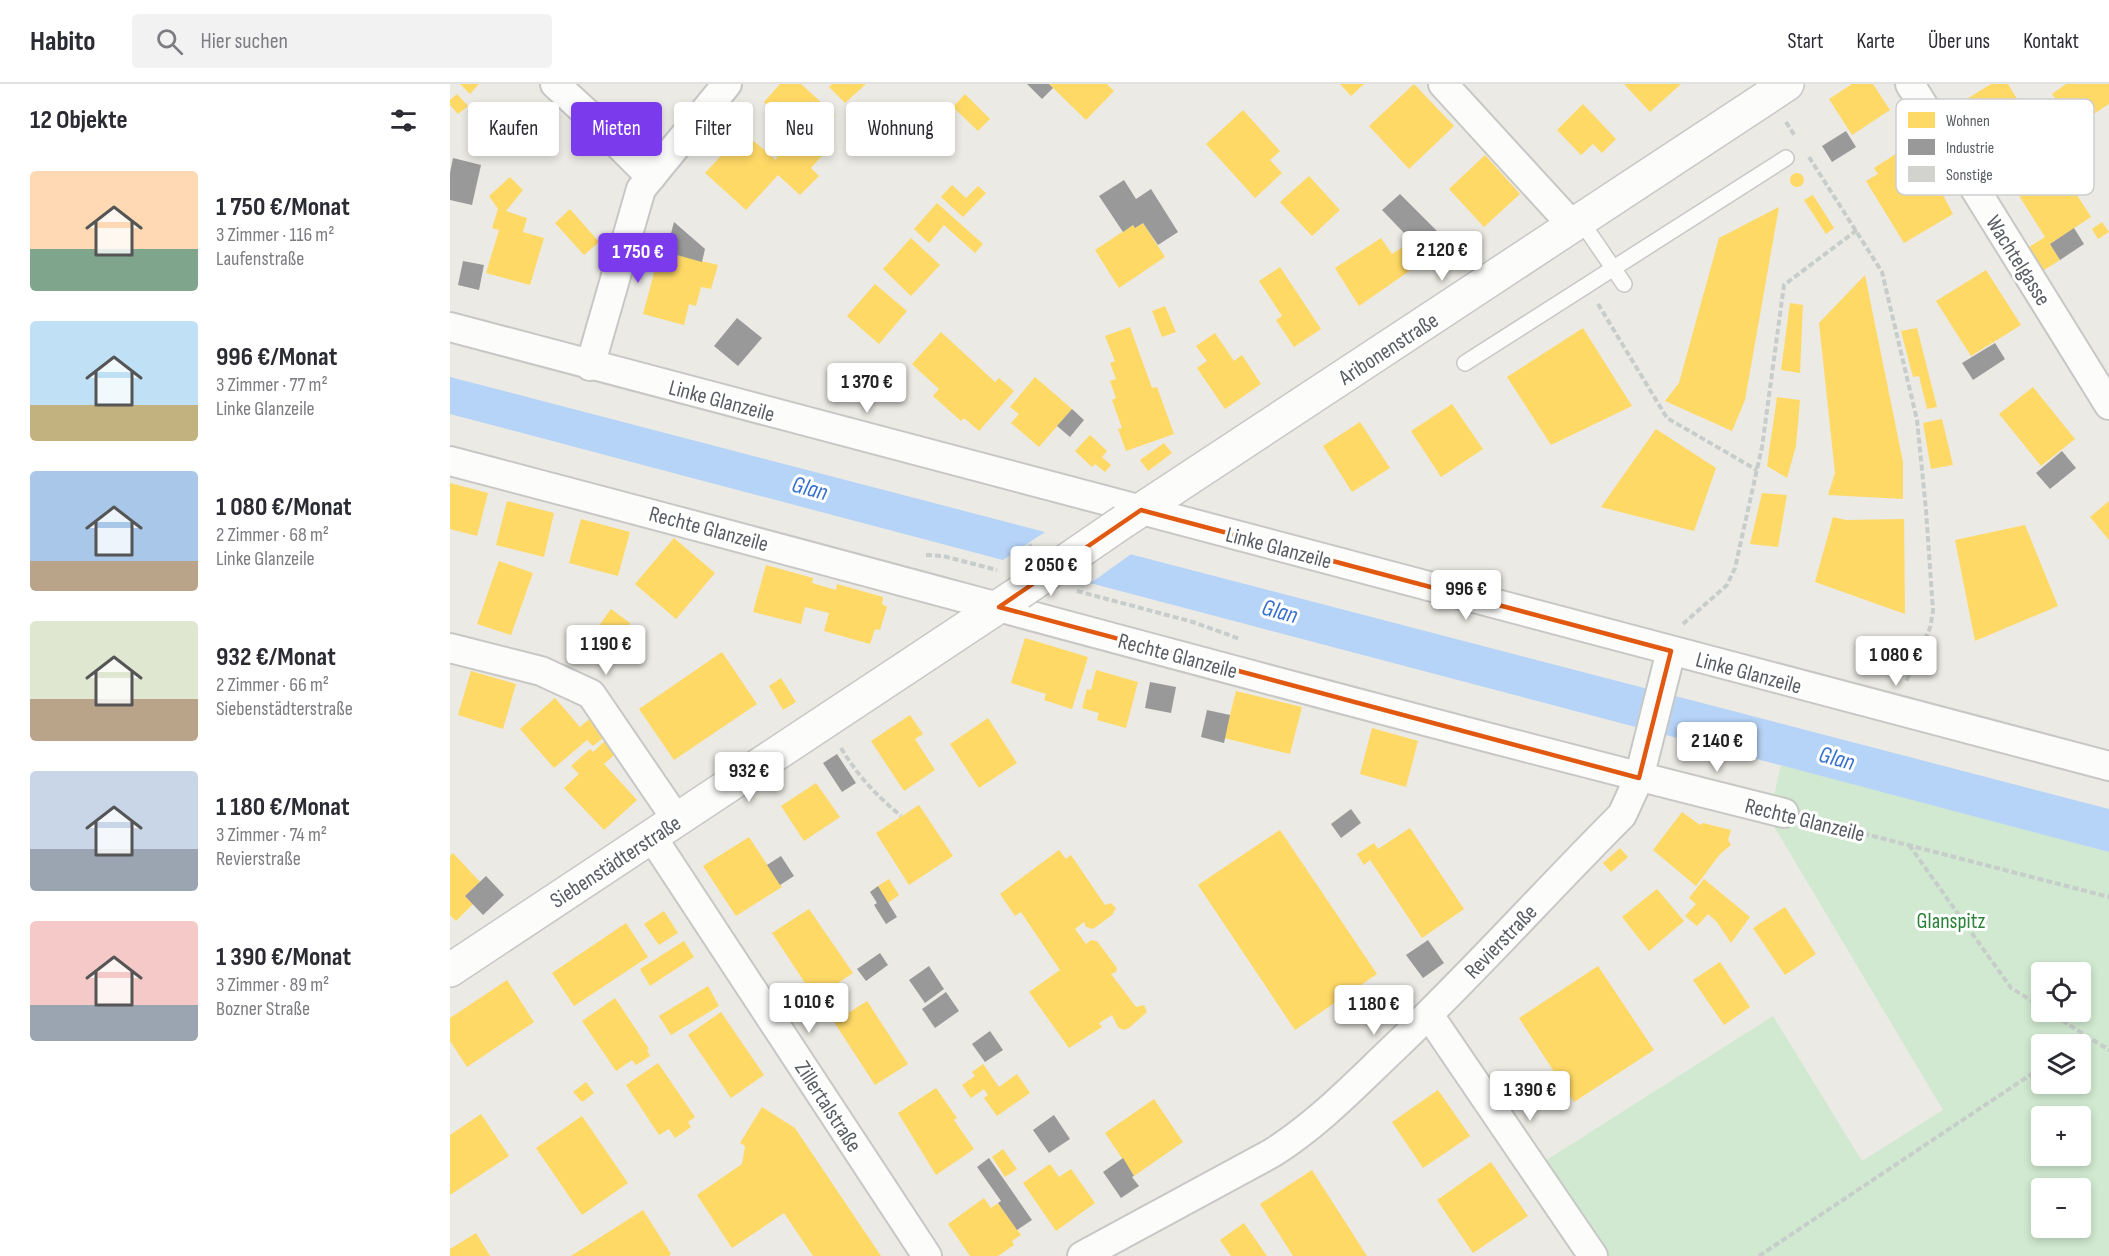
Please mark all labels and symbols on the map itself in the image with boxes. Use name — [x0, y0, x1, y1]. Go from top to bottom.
legend — [1896, 99, 2094, 195]
text: Wohnen — [1946, 112, 1990, 131]
text: Industrie — [1946, 139, 1994, 158]
text: Sonstige — [1946, 166, 1993, 185]
street label: Wachtelgasse — [1979, 211, 2056, 311]
pin: 2 120 € — [1387, 231, 1497, 282]
pin: 1 750 € — [583, 233, 693, 284]
street label: Aribonenstraße — [1333, 307, 1444, 392]
pin: 1 370 € — [812, 363, 922, 414]
street label: Linke Glanzeile — [666, 374, 778, 429]
water label: Glan — [789, 470, 831, 507]
street label: Rechte Glanzeile — [646, 501, 771, 558]
street label: Linke Glanzeile — [1223, 521, 1335, 576]
pin: 2 050 € — [996, 546, 1106, 597]
pin: 996 € — [1424, 570, 1508, 621]
water label: Glan — [1259, 593, 1301, 630]
pin: 1 190 € — [551, 625, 661, 676]
street label: Rechte Glanzeile — [1115, 628, 1240, 685]
pin: 1 080 € — [1841, 636, 1951, 687]
street label: Linke Glanzeile — [1693, 646, 1805, 701]
pin: 2 140 € — [1662, 722, 1772, 773]
water label: Glan — [1816, 740, 1858, 777]
pin: 932 € — [707, 752, 791, 803]
street label: Rechte Glanzeile — [1742, 793, 1867, 848]
street label: Siebenstädterstraße — [545, 810, 686, 915]
street label: Revierstraße — [1459, 899, 1543, 985]
park label: Glanspitz — [1917, 908, 1986, 935]
pin: 1 010 € — [754, 983, 864, 1034]
pin: 1 180 € — [1319, 985, 1429, 1036]
street label: Zillertalstraße — [788, 1056, 867, 1157]
pin: 1 390 € — [1475, 1071, 1585, 1122]

